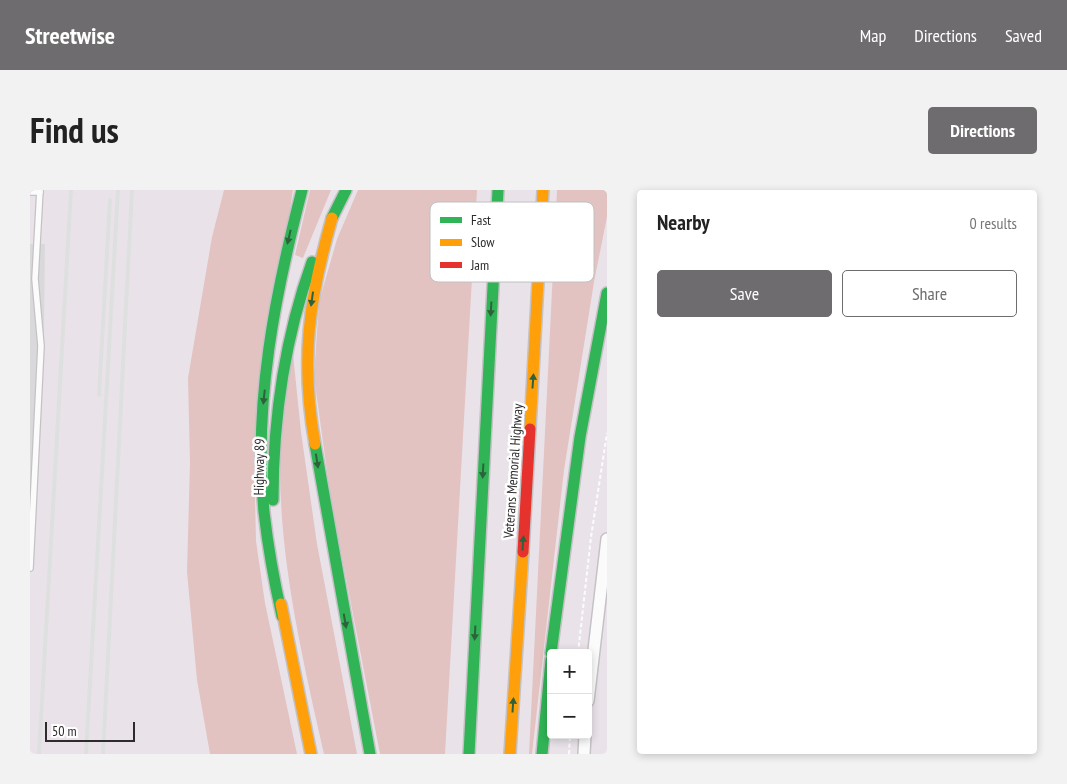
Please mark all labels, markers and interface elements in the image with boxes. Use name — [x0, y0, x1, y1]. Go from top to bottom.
text: Streetwise — [25, 20, 115, 51]
text: Map — [860, 24, 886, 47]
text: Directions — [914, 24, 977, 47]
text: Saved — [1005, 24, 1042, 47]
text: Find us — [30, 107, 119, 153]
button: Directions — [928, 107, 1037, 154]
legend — [430, 202, 594, 282]
text: Nearby — [657, 209, 710, 236]
text: Fast — [471, 211, 491, 229]
text: 0 results — [970, 213, 1017, 233]
one-way arrow — [285, 230, 293, 245]
text: Slow — [471, 233, 495, 251]
text: Jam — [470, 256, 489, 274]
button: Save — [657, 270, 832, 317]
button: Share — [842, 270, 1017, 317]
one-way arrow — [308, 291, 316, 307]
one-way arrow — [487, 301, 495, 317]
one-way arrow — [530, 373, 538, 389]
one-way arrow — [260, 390, 268, 406]
street label: Veterans Memorial Highway — [499, 402, 527, 540]
street label: Highway 89 — [250, 438, 268, 496]
one-way arrow — [313, 453, 321, 469]
one-way arrow — [479, 463, 487, 479]
one-way arrow — [520, 535, 528, 551]
one-way arrow — [342, 613, 350, 629]
one-way arrow — [471, 625, 479, 641]
map controls — [547, 649, 592, 739]
button: + — [547, 649, 592, 694]
button: − — [547, 694, 592, 739]
one-way arrow — [509, 697, 517, 713]
scale bar — [45, 719, 135, 742]
text: 50 m — [52, 722, 77, 740]

